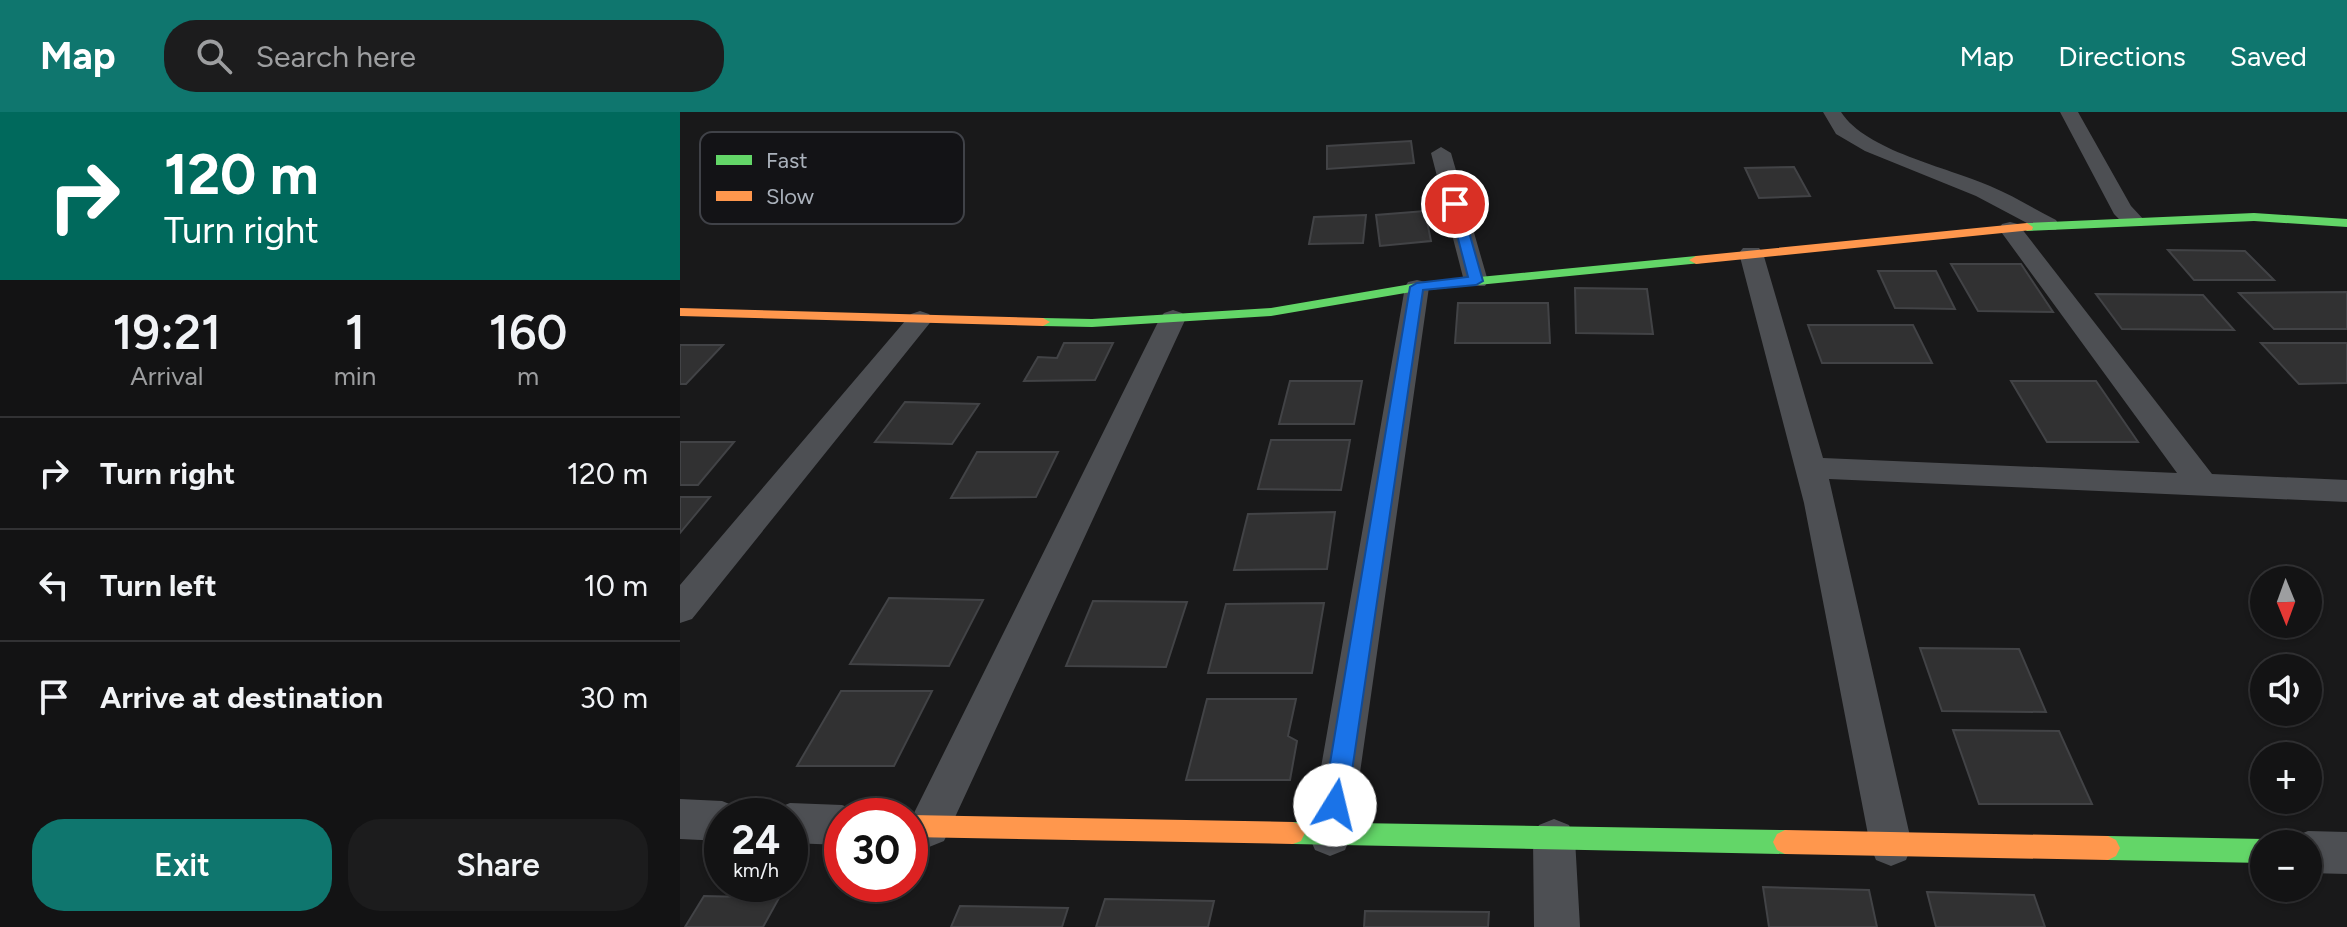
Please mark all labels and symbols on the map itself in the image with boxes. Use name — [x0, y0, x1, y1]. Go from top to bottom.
legend — [700, 132, 964, 224]
text: Fast — [766, 147, 808, 174]
pin — [1421, 170, 1489, 238]
text: Slow — [766, 183, 815, 210]
north arrow — [2250, 566, 2322, 638]
position arrow — [1293, 763, 1377, 847]
speed limit sign: 30 — [824, 798, 928, 902]

